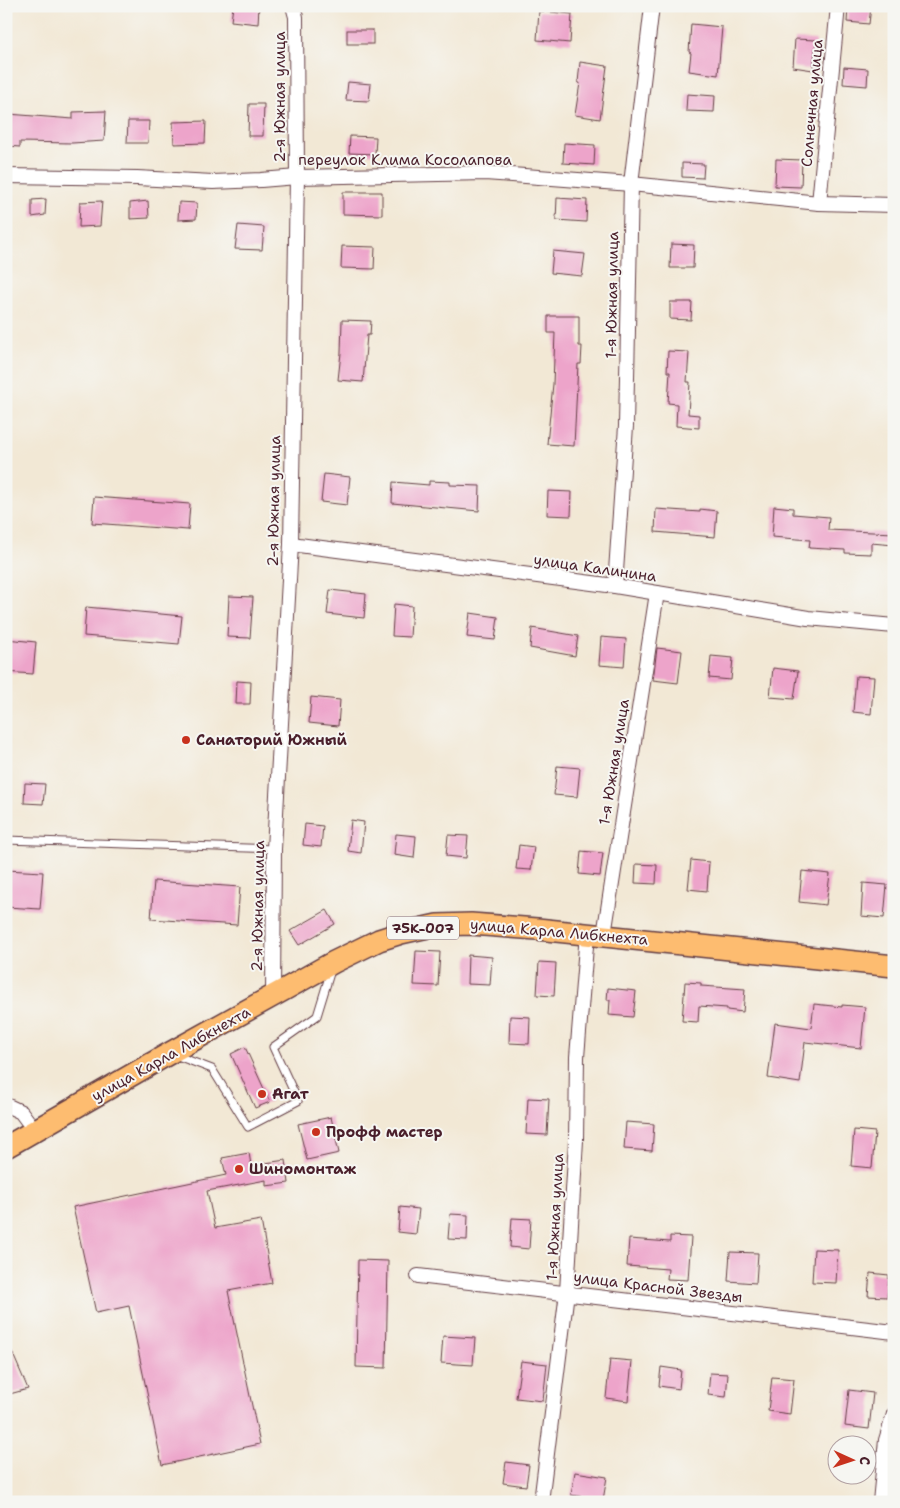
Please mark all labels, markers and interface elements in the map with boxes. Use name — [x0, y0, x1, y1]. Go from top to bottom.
street label: 2-я Южная улица — [270, 31, 290, 163]
street label: Солнечная улица — [796, 38, 828, 168]
street label: переулок Клима Косолапова — [298, 150, 512, 170]
street label: 1-я Южная улица — [601, 230, 623, 359]
street label: 2-я Южная улица — [263, 435, 285, 567]
street label: улица Калинина — [532, 549, 658, 587]
street label: 1-я Южная улица — [594, 697, 634, 827]
place label: Санаторий Южный — [196, 730, 348, 750]
marker: Санаторий Южный — [180, 734, 192, 746]
street label: 2-я Южная улица — [247, 840, 269, 972]
street label: улица Карла Либкнехта — [469, 914, 649, 950]
road number: 75К-007 — [387, 916, 459, 940]
street label: улица Карла Либкнехта — [88, 1002, 254, 1106]
place label: Агат — [272, 1084, 309, 1104]
marker: Агат — [256, 1088, 268, 1100]
place label: Профф мастер — [326, 1122, 443, 1142]
marker: Профф мастер — [310, 1126, 322, 1138]
street label: 1-я Южная улица — [542, 1152, 568, 1281]
place label: Шиномонтаж — [249, 1159, 357, 1179]
marker: Шиномонтаж — [233, 1163, 245, 1175]
street label: улица Красной Звезды — [572, 1267, 744, 1307]
north arrow — [828, 1436, 878, 1486]
text: С — [856, 1456, 874, 1465]

